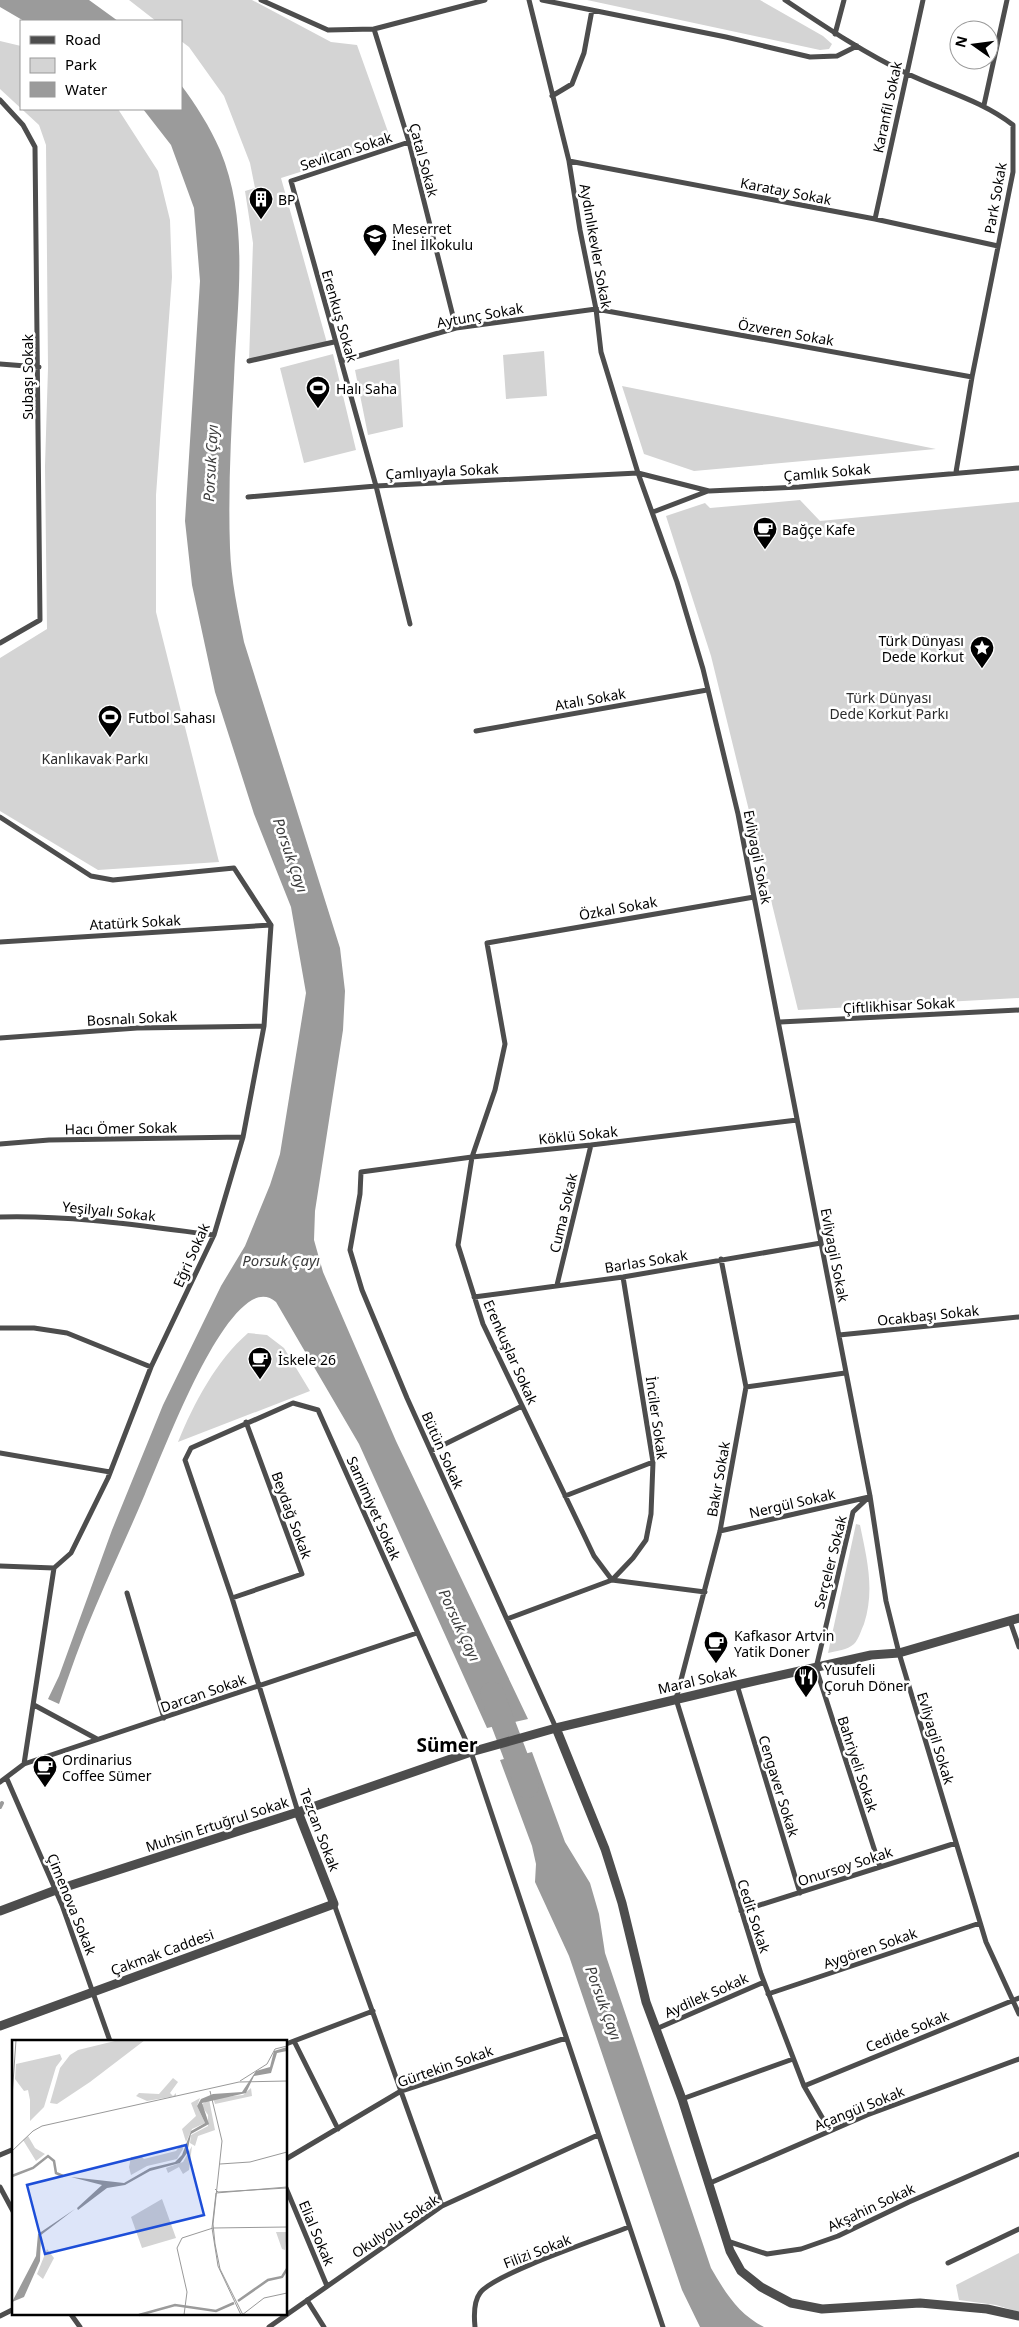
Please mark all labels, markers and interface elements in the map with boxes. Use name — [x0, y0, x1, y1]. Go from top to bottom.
legend — [20, 20, 182, 110]
north arrow — [949, 20, 999, 70]
text: Road — [65, 29, 101, 49]
text: N — [950, 34, 971, 50]
text: Park — [65, 54, 97, 74]
street label: Karanfil Sokak — [868, 59, 906, 155]
text: Water — [65, 79, 107, 99]
street label: Çatal Sokak — [405, 121, 443, 200]
street label: Sevilcan Sokak — [298, 127, 395, 175]
street label: Park Sokak — [979, 160, 1011, 235]
street label: Karatay Sokak — [739, 173, 834, 209]
street label: Aydınlıkevler Sokak — [576, 182, 616, 310]
building icon: BP — [248, 186, 274, 220]
place label: BP — [278, 190, 296, 209]
place label: Meserret İnel İlkokulu — [392, 219, 473, 254]
school or university icon: Meserret İnel İlkokulu — [362, 223, 388, 257]
street label: Erenkuş Sokak — [318, 268, 362, 365]
street label: Aytunç Sokak — [435, 298, 525, 332]
street label: Özveren Sokak — [736, 314, 836, 350]
street label: Subaşı Sokak — [18, 334, 37, 420]
sports icon: Halı Saha — [305, 375, 331, 409]
place label: Halı Saha — [336, 379, 397, 398]
water label: Porsuk Çayı — [198, 424, 222, 502]
street label: Çamlıyayla Sokak — [385, 459, 500, 483]
street label: Çamlık Sokak — [783, 459, 872, 485]
cafe icon: Bağçe Kafe — [752, 516, 778, 550]
place label: Bağçe Kafe — [782, 520, 855, 539]
place label: Türk Dünyası Dede Korkut — [879, 631, 964, 666]
place icon: Türk Dünyası Dede Korkut — [969, 635, 995, 669]
street label: Atalı Sokak — [553, 683, 627, 715]
park label: Türk Dünyası Dede Korkut Parkı — [829, 688, 949, 723]
sports icon: Futbol Sahası — [97, 704, 123, 738]
place label: Futbol Sahası — [128, 708, 216, 727]
park label: Kanlıkavak Parkı — [41, 749, 149, 768]
street label: Evliyagil Sokak — [740, 808, 777, 906]
water label: Porsuk Çayı — [269, 815, 313, 895]
street label: Özkal Sokak — [577, 892, 659, 924]
street label: Atatürk Sokak — [89, 910, 182, 934]
street label: Çiftlikhisar Sokak — [842, 993, 956, 1017]
street label: Bosnalı Sokak — [86, 1006, 178, 1030]
street label: Hacı Ömer Sokak — [65, 1118, 178, 1138]
street label: Köklü Sokak — [537, 1121, 619, 1149]
street label: Cuma Sokak — [545, 1171, 581, 1255]
street label: Yeşilyalı Sokak — [61, 1197, 157, 1225]
street label: Evliyagil Sokak — [817, 1206, 854, 1304]
street label: Eğri Sokak — [168, 1219, 214, 1290]
street label: Barlas Sokak — [603, 1245, 689, 1277]
water label: Porsuk Çayı — [242, 1250, 320, 1270]
street label: Erenkuşlar Sokak — [479, 1297, 543, 1408]
street label: Ocakbaşı Sokak — [876, 1300, 980, 1330]
cafe icon: İskele 26 — [247, 1346, 273, 1380]
place label: İskele 26 — [278, 1350, 336, 1369]
street label: İnciler Sokak — [642, 1375, 672, 1461]
street label: Bütün Sokak — [417, 1408, 469, 1492]
street label: Bakır Sokak — [702, 1439, 734, 1518]
street label: Samimiyet Sokak — [343, 1453, 406, 1563]
street label: Beydağ Sokak — [267, 1469, 317, 1562]
street label: Nergül Sokak — [747, 1484, 837, 1522]
street label: Serçeler Sokak — [809, 1513, 851, 1611]
water label: Porsuk Çayı — [435, 1586, 486, 1665]
place label: Kafkasor Artvin Yatik Doner — [734, 1626, 834, 1661]
cafe icon: Kafkasor Artvin Yatik Doner — [703, 1630, 729, 1664]
place label: Yusufeli Çoruh Döner — [824, 1660, 909, 1695]
street label: Maral Sokak — [656, 1662, 739, 1698]
restaurant icon: Yusufeli Çoruh Döner — [793, 1664, 819, 1698]
street label: Darcan Sokak — [158, 1669, 249, 1717]
street label: Evliyagil Sokak — [913, 1690, 959, 1787]
street label: Bahriyeli Sokak — [834, 1714, 883, 1815]
district label: Sümer — [416, 1732, 478, 1758]
street label: Cengaver Sokak — [755, 1733, 804, 1840]
place label: Ordinarius Coffee Sümer — [62, 1750, 152, 1785]
cafe icon: Ordinarius Coffee Sümer — [32, 1754, 58, 1788]
street label: Tezcan Sokak — [296, 1786, 345, 1874]
street label: Muhsin Ertuğrul Sokak — [143, 1792, 291, 1856]
street label: Onursoy Sokak — [795, 1842, 895, 1890]
street label: Çimenova Sokak — [43, 1850, 101, 1958]
street label: Cedit Sokak — [733, 1877, 775, 1956]
street label: Aygören Sokak — [821, 1923, 920, 1973]
street label: Çakmak Caddesi — [108, 1925, 216, 1979]
water label: Porsuk Çayı — [581, 1963, 627, 2043]
street label: Aydilek Sokak — [661, 1968, 751, 2022]
street label: Cedide Sokak — [863, 2005, 952, 2056]
inset map — [12, 2040, 288, 2314]
street label: Gürtekin Sokak — [395, 2041, 496, 2091]
street label: Açangül Sokak — [811, 2081, 907, 2135]
street label: Akşahin Sokak — [824, 2178, 918, 2236]
street label: Okulyolu Sokak — [348, 2190, 443, 2262]
street label: Elial Sokak — [295, 2197, 339, 2269]
street label: Filizi Sokak — [500, 2229, 574, 2273]

